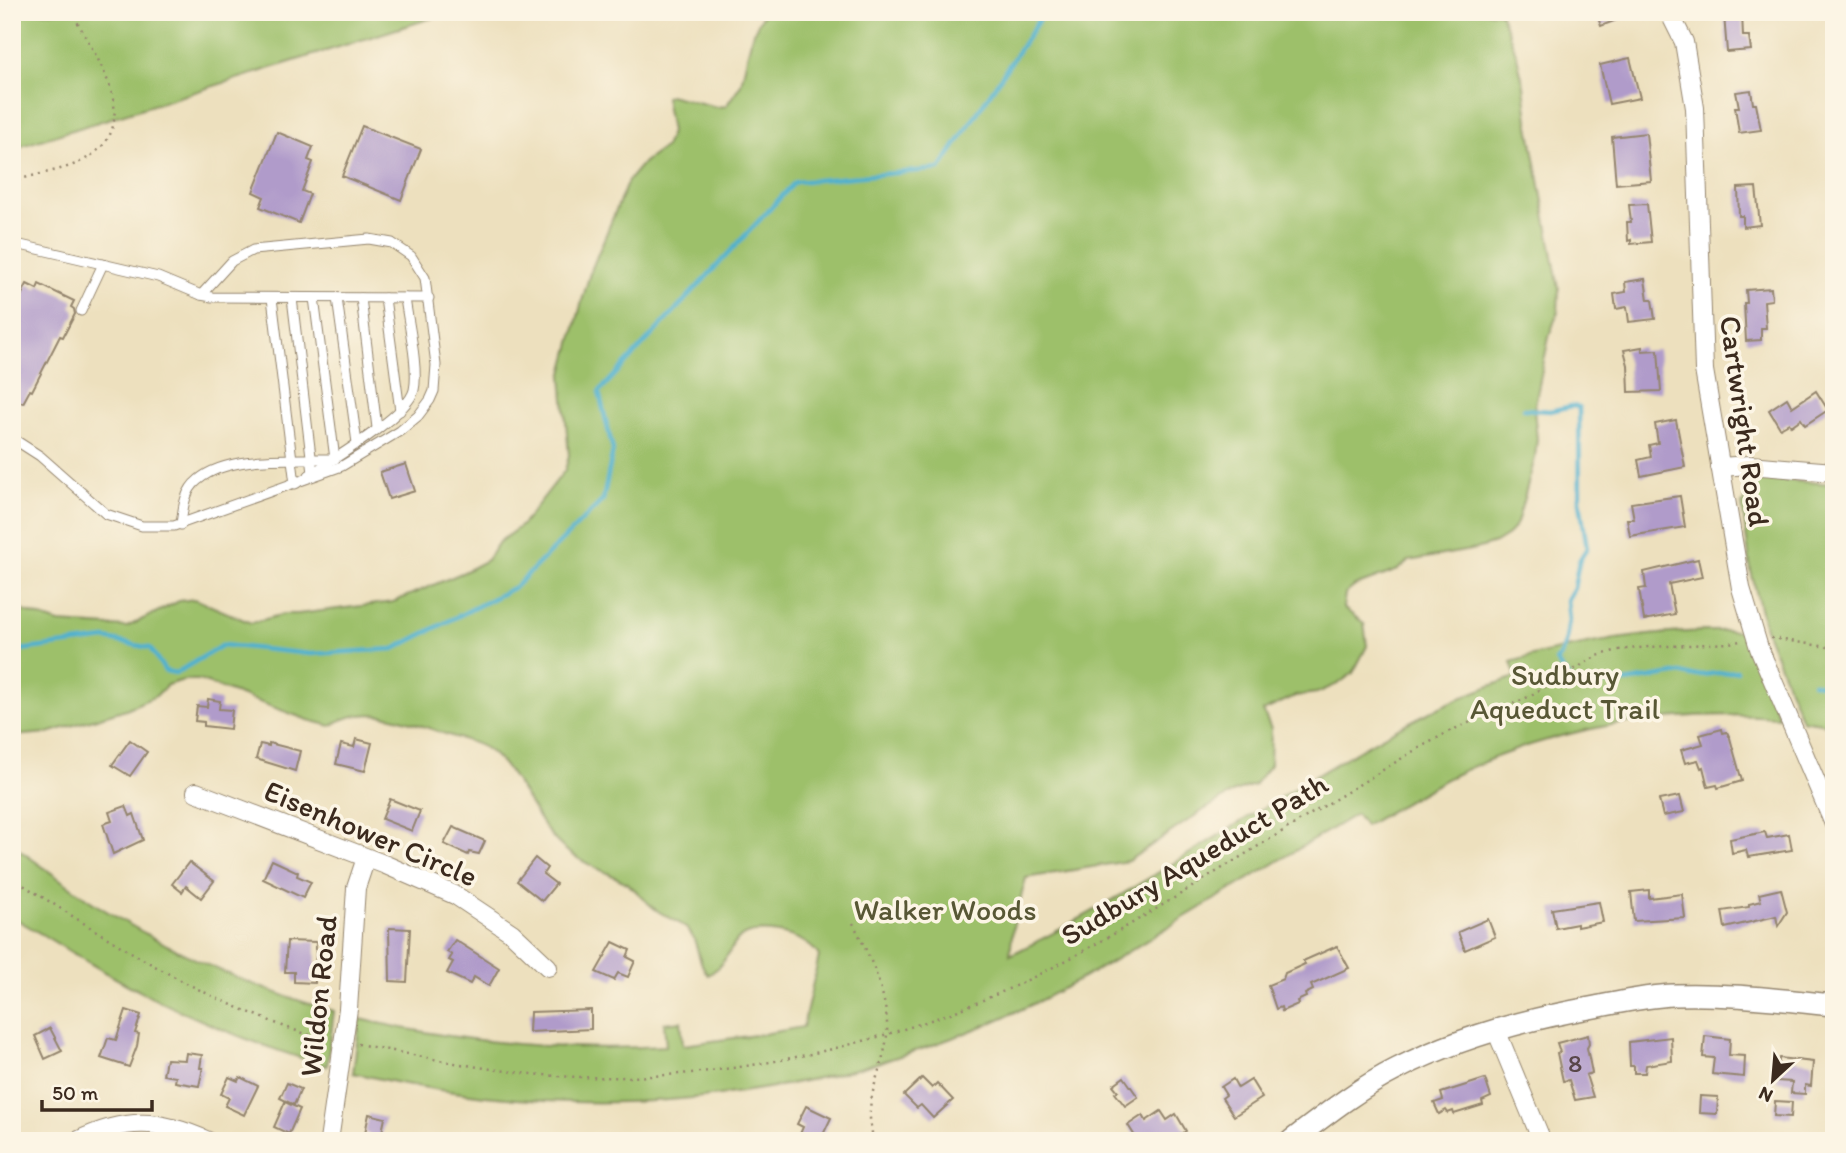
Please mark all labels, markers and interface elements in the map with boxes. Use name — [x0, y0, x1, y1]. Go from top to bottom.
street label: Cartwright Road — [1712, 313, 1778, 529]
park label: Sudbury Aqueduct Trail — [1470, 656, 1661, 727]
street label: Sudbury Aqueduct Path — [1054, 765, 1334, 953]
street label: Eisenhower Circle — [259, 771, 483, 895]
park label: Walker Woods — [853, 891, 1037, 928]
street label: Wildon Road — [291, 913, 345, 1079]
north arrow — [1738, 1044, 1808, 1114]
house number: 8 — [1568, 1047, 1582, 1079]
scale bar — [42, 1069, 152, 1113]
text: 50 m — [52, 1080, 99, 1105]
text: N — [1755, 1082, 1777, 1108]

